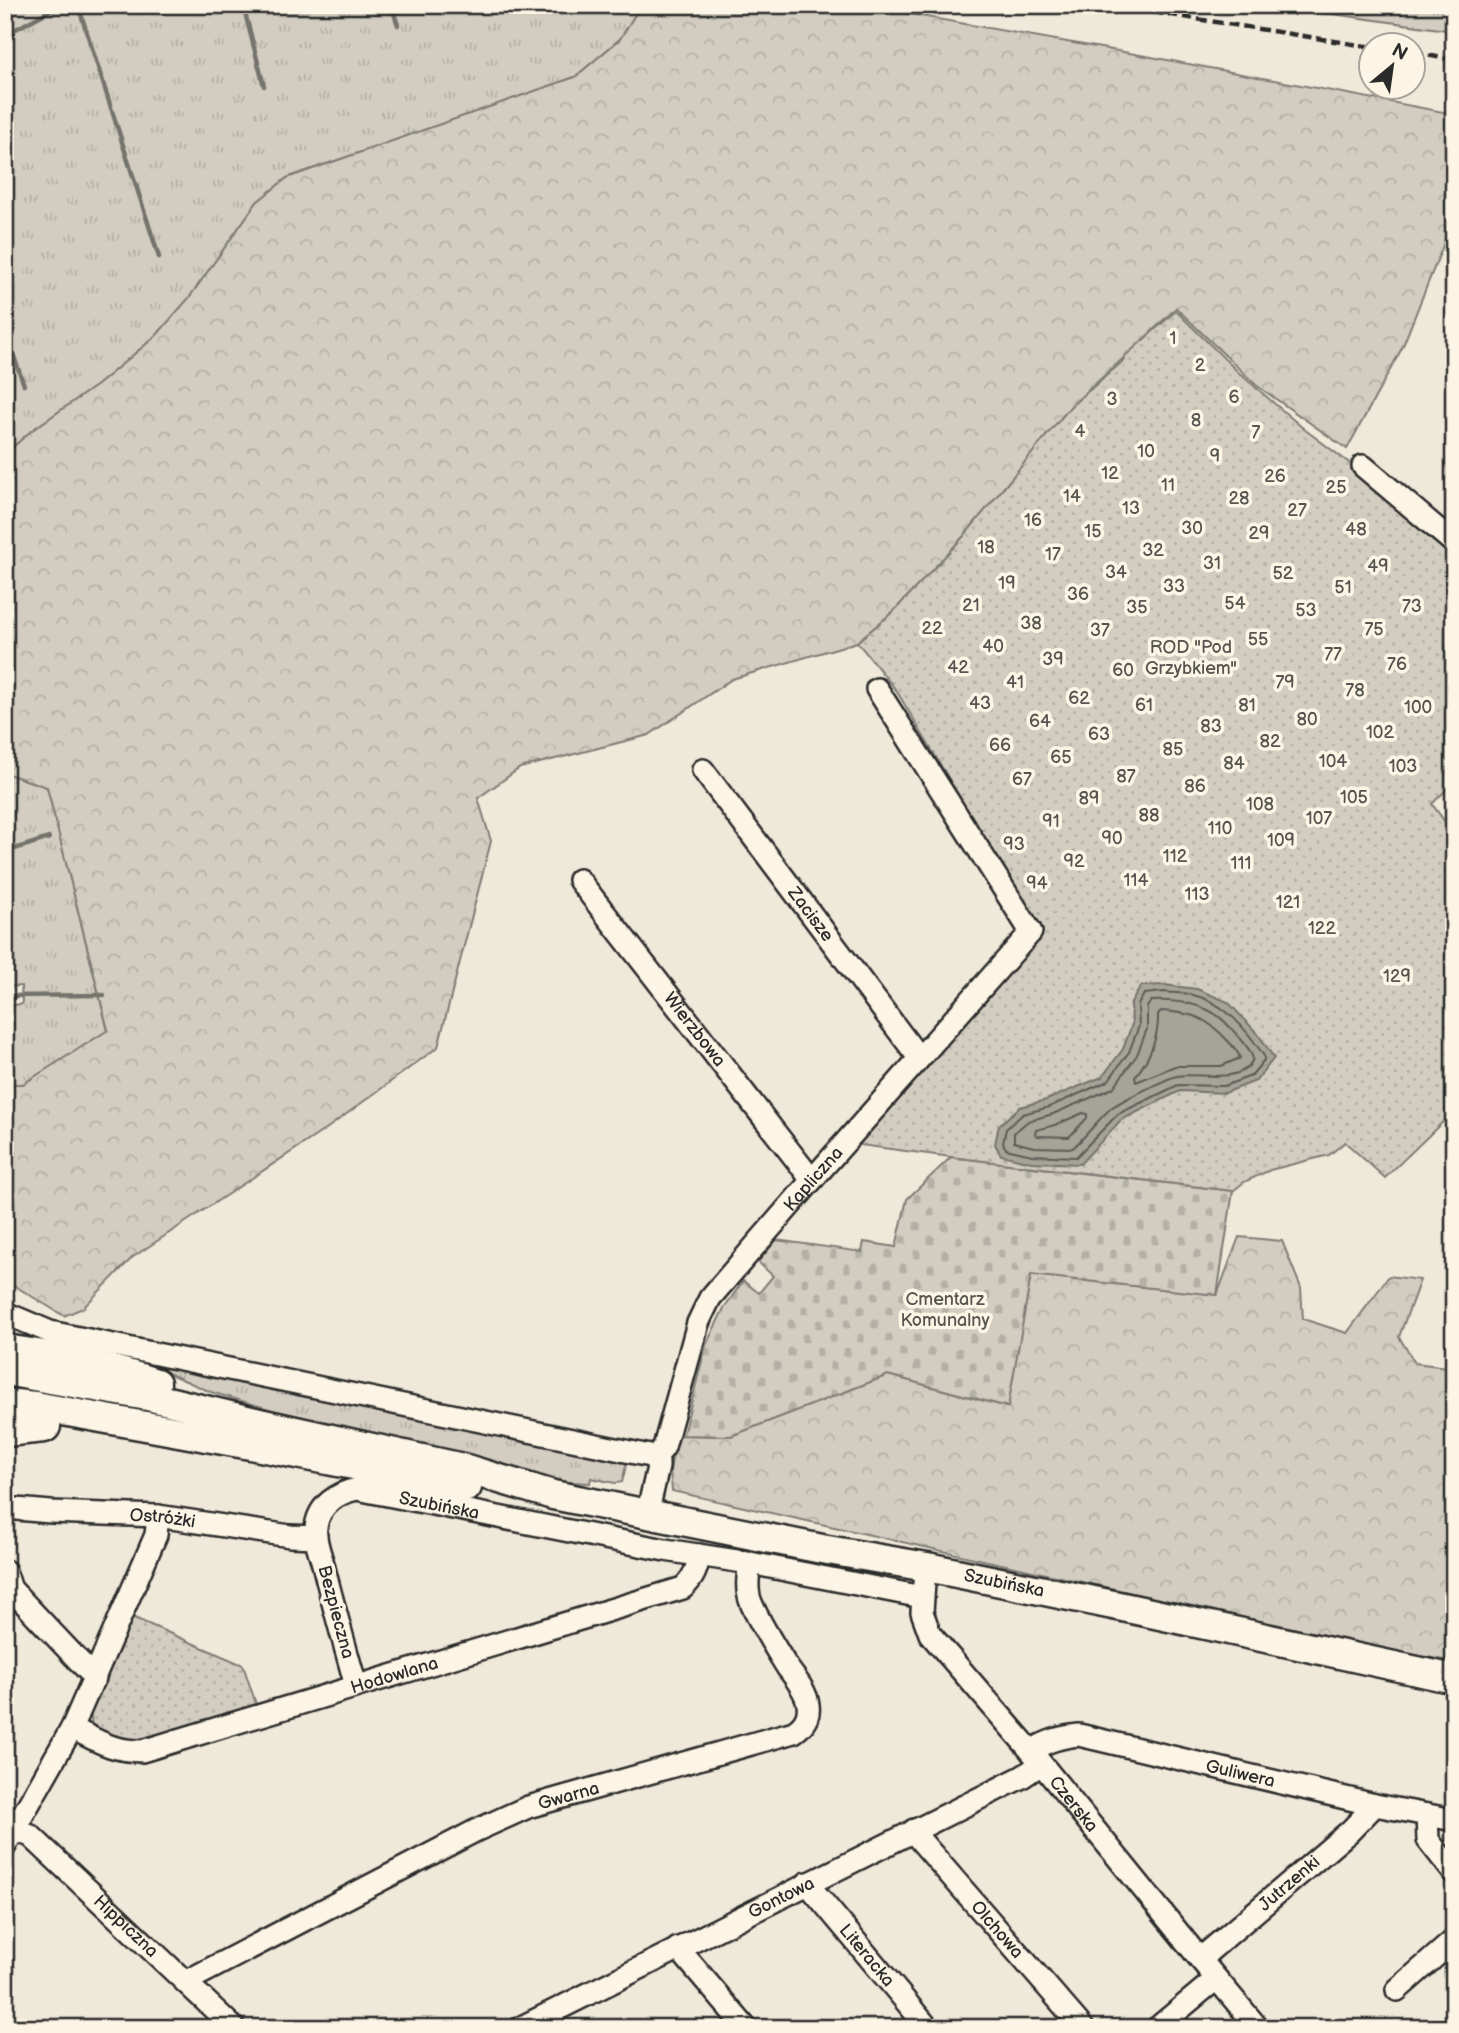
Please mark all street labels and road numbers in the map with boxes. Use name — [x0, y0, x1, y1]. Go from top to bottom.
street label: Zacisze — [783, 882, 838, 946]
street label: Wierzbowa — [660, 988, 730, 1071]
street label: Kapliczna — [779, 1142, 847, 1215]
street label: Szubińska — [397, 1487, 481, 1523]
street label: Ostróżki — [129, 1504, 197, 1532]
street label: Bezpieczna — [314, 1563, 358, 1661]
street label: Szubińska — [962, 1564, 1046, 1601]
street label: Hodowlana — [348, 1652, 441, 1698]
street label: Guliwera — [1204, 1755, 1277, 1792]
street label: Czerska — [1045, 1772, 1103, 1836]
street label: Gwarna — [536, 1777, 601, 1814]
street label: Jutrzenki — [1254, 1851, 1324, 1915]
street label: Gontowa — [745, 1872, 818, 1923]
street label: Hippiczna — [89, 1891, 163, 1961]
street label: Olchowa — [967, 1896, 1028, 1963]
street label: Literacka — [835, 1920, 899, 1991]

